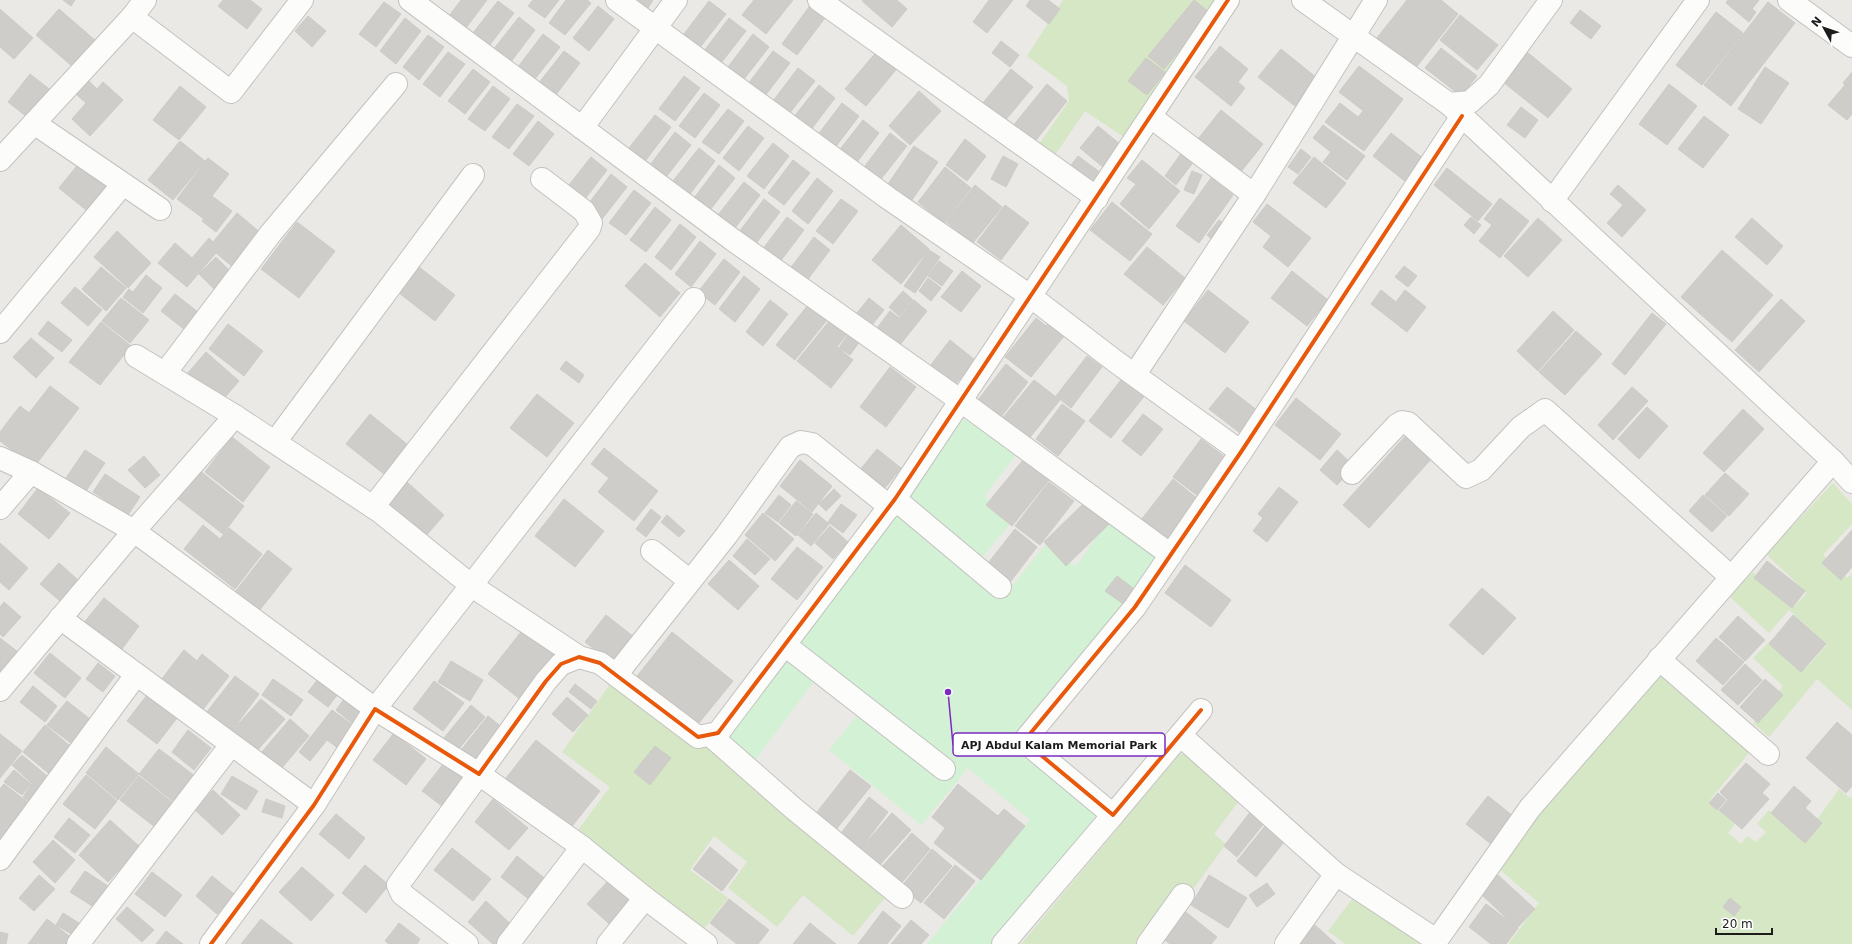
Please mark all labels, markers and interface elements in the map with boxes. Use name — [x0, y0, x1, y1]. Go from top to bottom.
north arrow — [1804, 8, 1844, 48]
text: N — [1809, 14, 1825, 30]
callout: APJ Abdul Kalam Memorial Park — [953, 733, 1165, 756]
text: APJ Abdul Kalam Memorial Park — [961, 739, 1158, 752]
scale bar — [1716, 910, 1772, 936]
text: 20 m — [1722, 917, 1753, 931]

